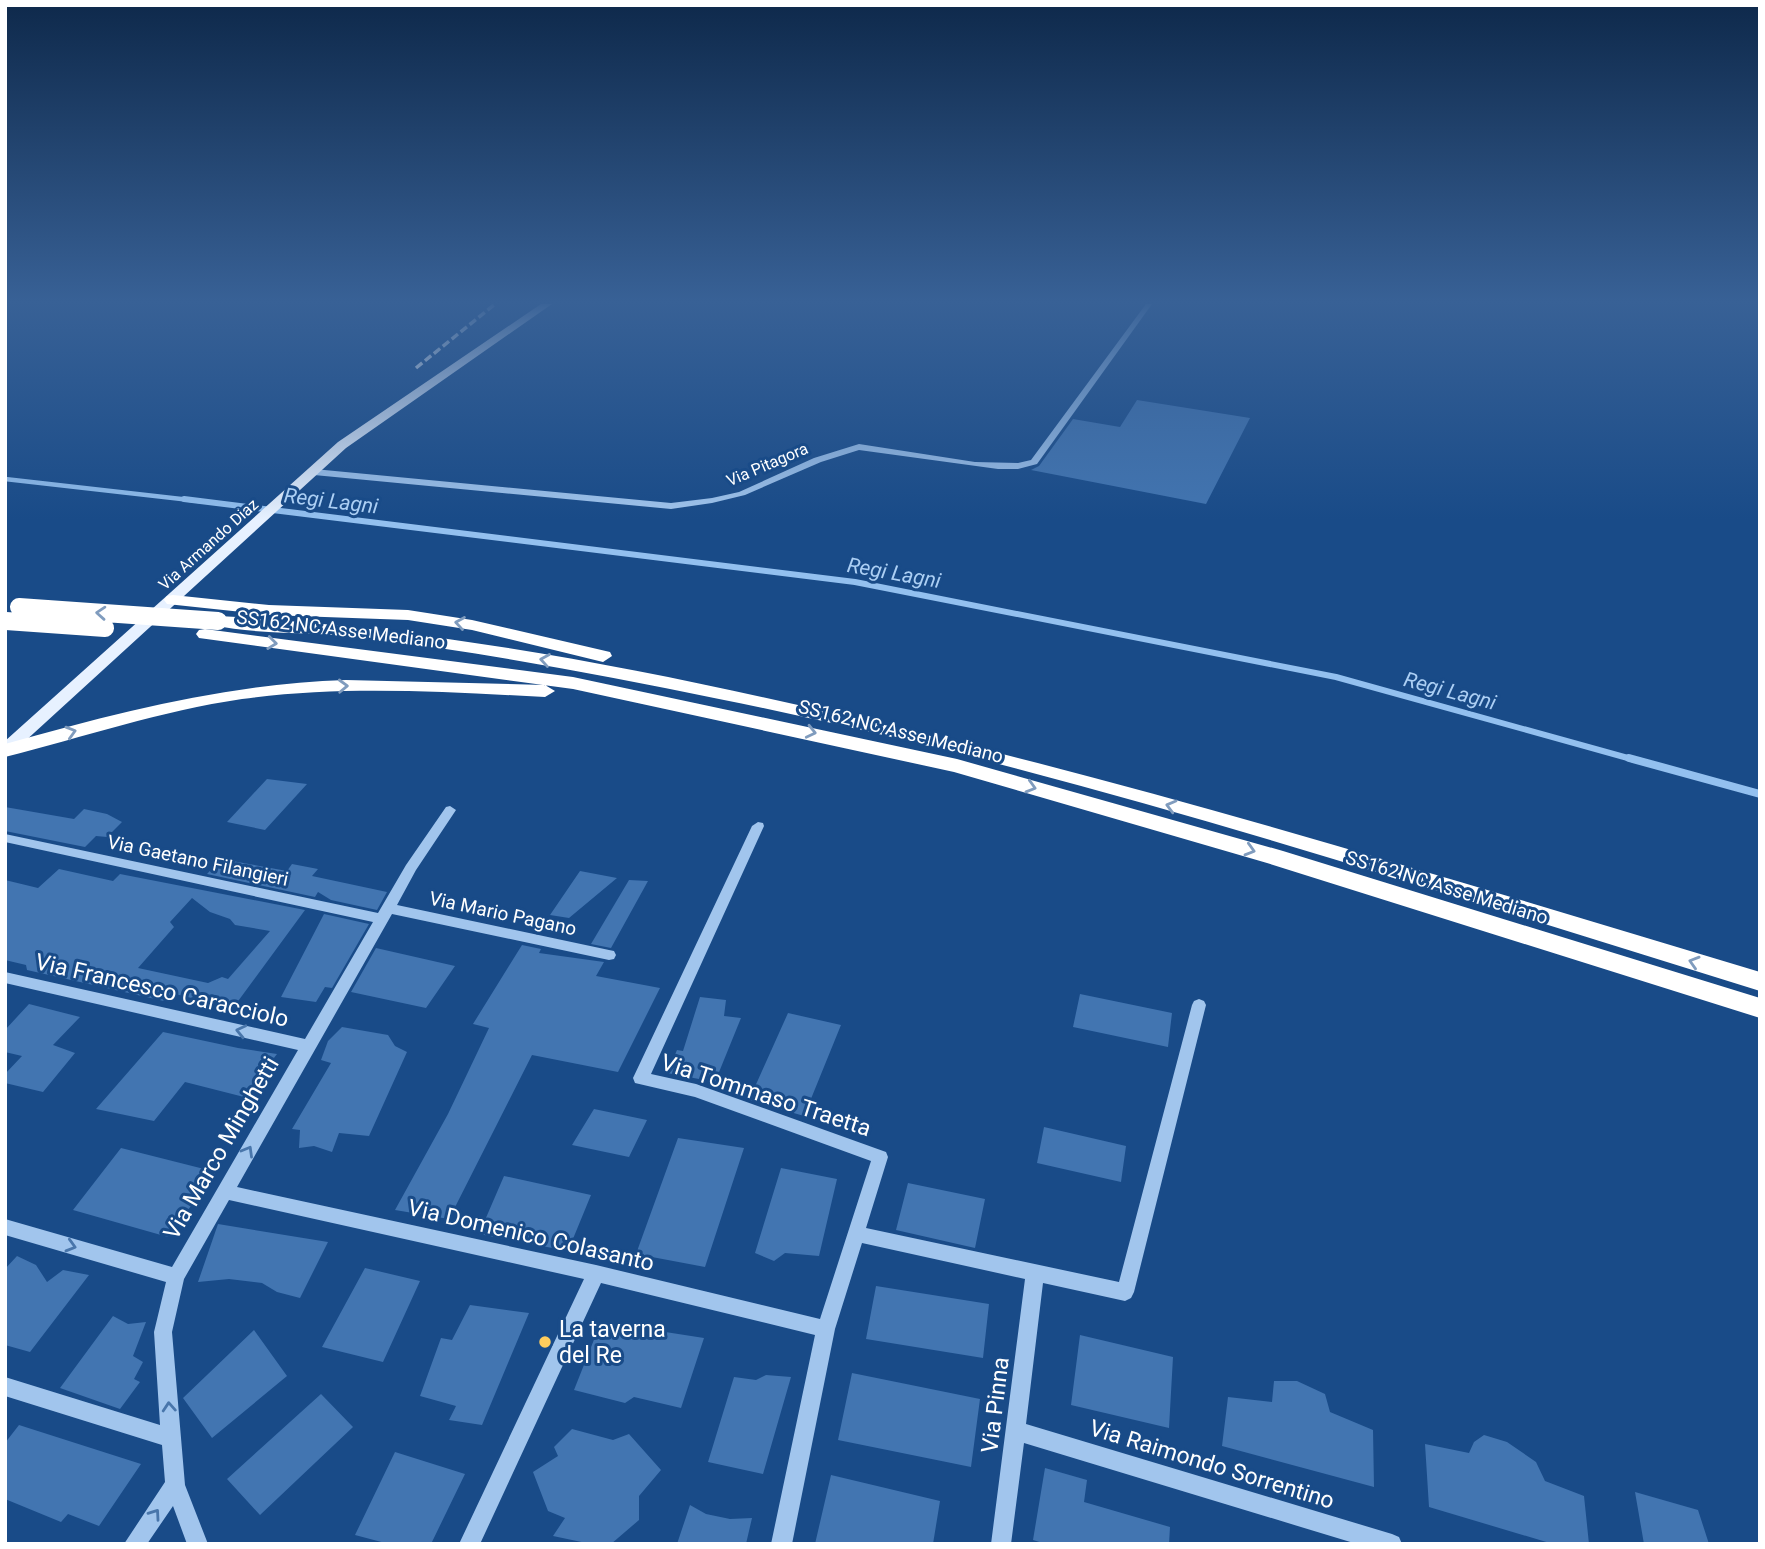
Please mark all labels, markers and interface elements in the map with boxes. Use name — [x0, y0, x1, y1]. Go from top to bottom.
street label: Via Pitagora — [724, 439, 811, 490]
water label: Regi Lagni — [283, 483, 379, 519]
street label: Via Armando Diaz — [155, 495, 262, 594]
water label: Regi Lagni — [845, 553, 943, 593]
street label: SS162 NC Asse Mediano — [235, 605, 447, 654]
one-way arrow — [95, 606, 106, 621]
one-way arrow — [454, 616, 466, 631]
one-way arrow — [267, 635, 278, 650]
one-way arrow — [539, 653, 550, 668]
water label: Regi Lagni — [1401, 667, 1499, 715]
one-way arrow — [337, 679, 348, 694]
street label: SS162 NC Asse Mediano — [796, 695, 1006, 768]
one-way arrow — [805, 724, 817, 739]
one-way arrow — [65, 726, 77, 741]
one-way arrow — [1025, 779, 1037, 794]
one-way arrow — [1165, 800, 1177, 815]
street label: Via Gaetano Filangieri — [105, 830, 291, 891]
one-way arrow — [1244, 842, 1256, 856]
street label: SS162 NC Asse Mediano — [1343, 846, 1551, 929]
street label: Via Mario Pagano — [427, 887, 579, 940]
street label: Via Francesco Caracciolo — [33, 948, 291, 1033]
one-way arrow — [1689, 956, 1701, 971]
one-way arrow — [235, 1025, 247, 1039]
street label: Via Tommaso Traetta — [657, 1049, 874, 1142]
street label: Via Marco Minghetti — [158, 1052, 285, 1244]
one-way arrow — [240, 1145, 253, 1158]
street label: Via Domenico Colasanto — [405, 1194, 657, 1277]
one-way arrow — [65, 1238, 77, 1253]
place label: La taverna del Re — [559, 1316, 666, 1369]
marker: La taverna del Re — [537, 1334, 553, 1350]
street label: Via Pinna — [976, 1356, 1015, 1455]
one-way arrow — [162, 1401, 177, 1412]
street label: Via Raimondo Sorrentino — [1086, 1414, 1337, 1515]
one-way arrow — [147, 1509, 159, 1522]

